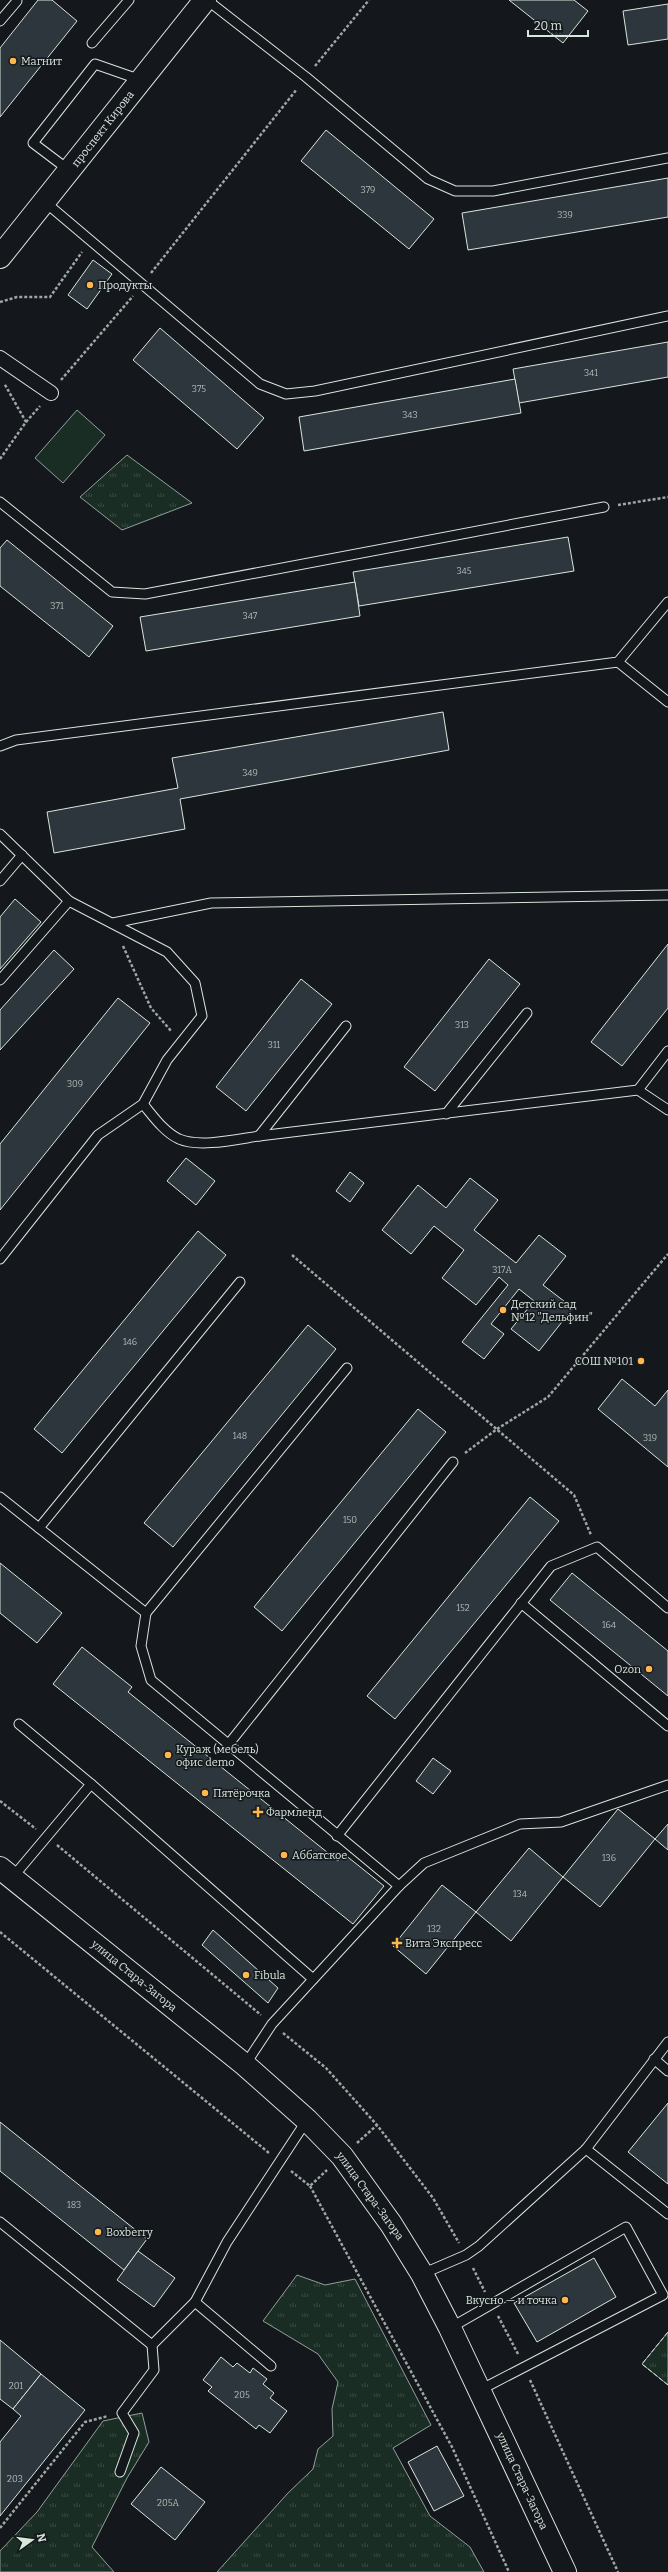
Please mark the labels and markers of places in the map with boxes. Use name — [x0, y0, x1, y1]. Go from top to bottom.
place label: Магнит — [21, 55, 62, 68]
marker: Магнит — [8, 56, 18, 66]
place label: Продукты — [98, 279, 153, 292]
marker: Продукты — [85, 280, 95, 290]
place label: Детский сад №12 "Дельфин" — [511, 1298, 593, 1324]
marker: Детский сад №12 "Дельфин" — [498, 1305, 508, 1315]
place label: СОШ №101 — [575, 1355, 634, 1368]
marker: СОШ №101 — [636, 1356, 646, 1366]
place label: Ozon — [614, 1663, 641, 1676]
marker: Ozon — [644, 1664, 654, 1674]
place label: Кураж (мебель) офис demo — [176, 1743, 259, 1769]
marker: Кураж (мебель) офис demo — [163, 1750, 173, 1760]
place label: Пятёрочка — [213, 1787, 270, 1800]
marker: Пятёрочка — [200, 1788, 210, 1798]
place label: Фармленд — [266, 1806, 322, 1819]
marker: Фармленд — [253, 1807, 263, 1817]
place label: Аббатское — [292, 1849, 347, 1862]
marker: Аббатское — [279, 1850, 289, 1860]
place label: Вита Экспресс — [405, 1937, 482, 1950]
marker: Вита Экспресс — [392, 1938, 402, 1948]
place label: Fibula — [254, 1969, 286, 1982]
marker: Fibula — [241, 1970, 251, 1980]
place label: Boxberry — [106, 2226, 153, 2239]
marker: Boxberry — [93, 2227, 103, 2237]
place label: Вкусно — и точка — [466, 2294, 557, 2307]
marker: Вкусно — и точка — [560, 2295, 570, 2305]

